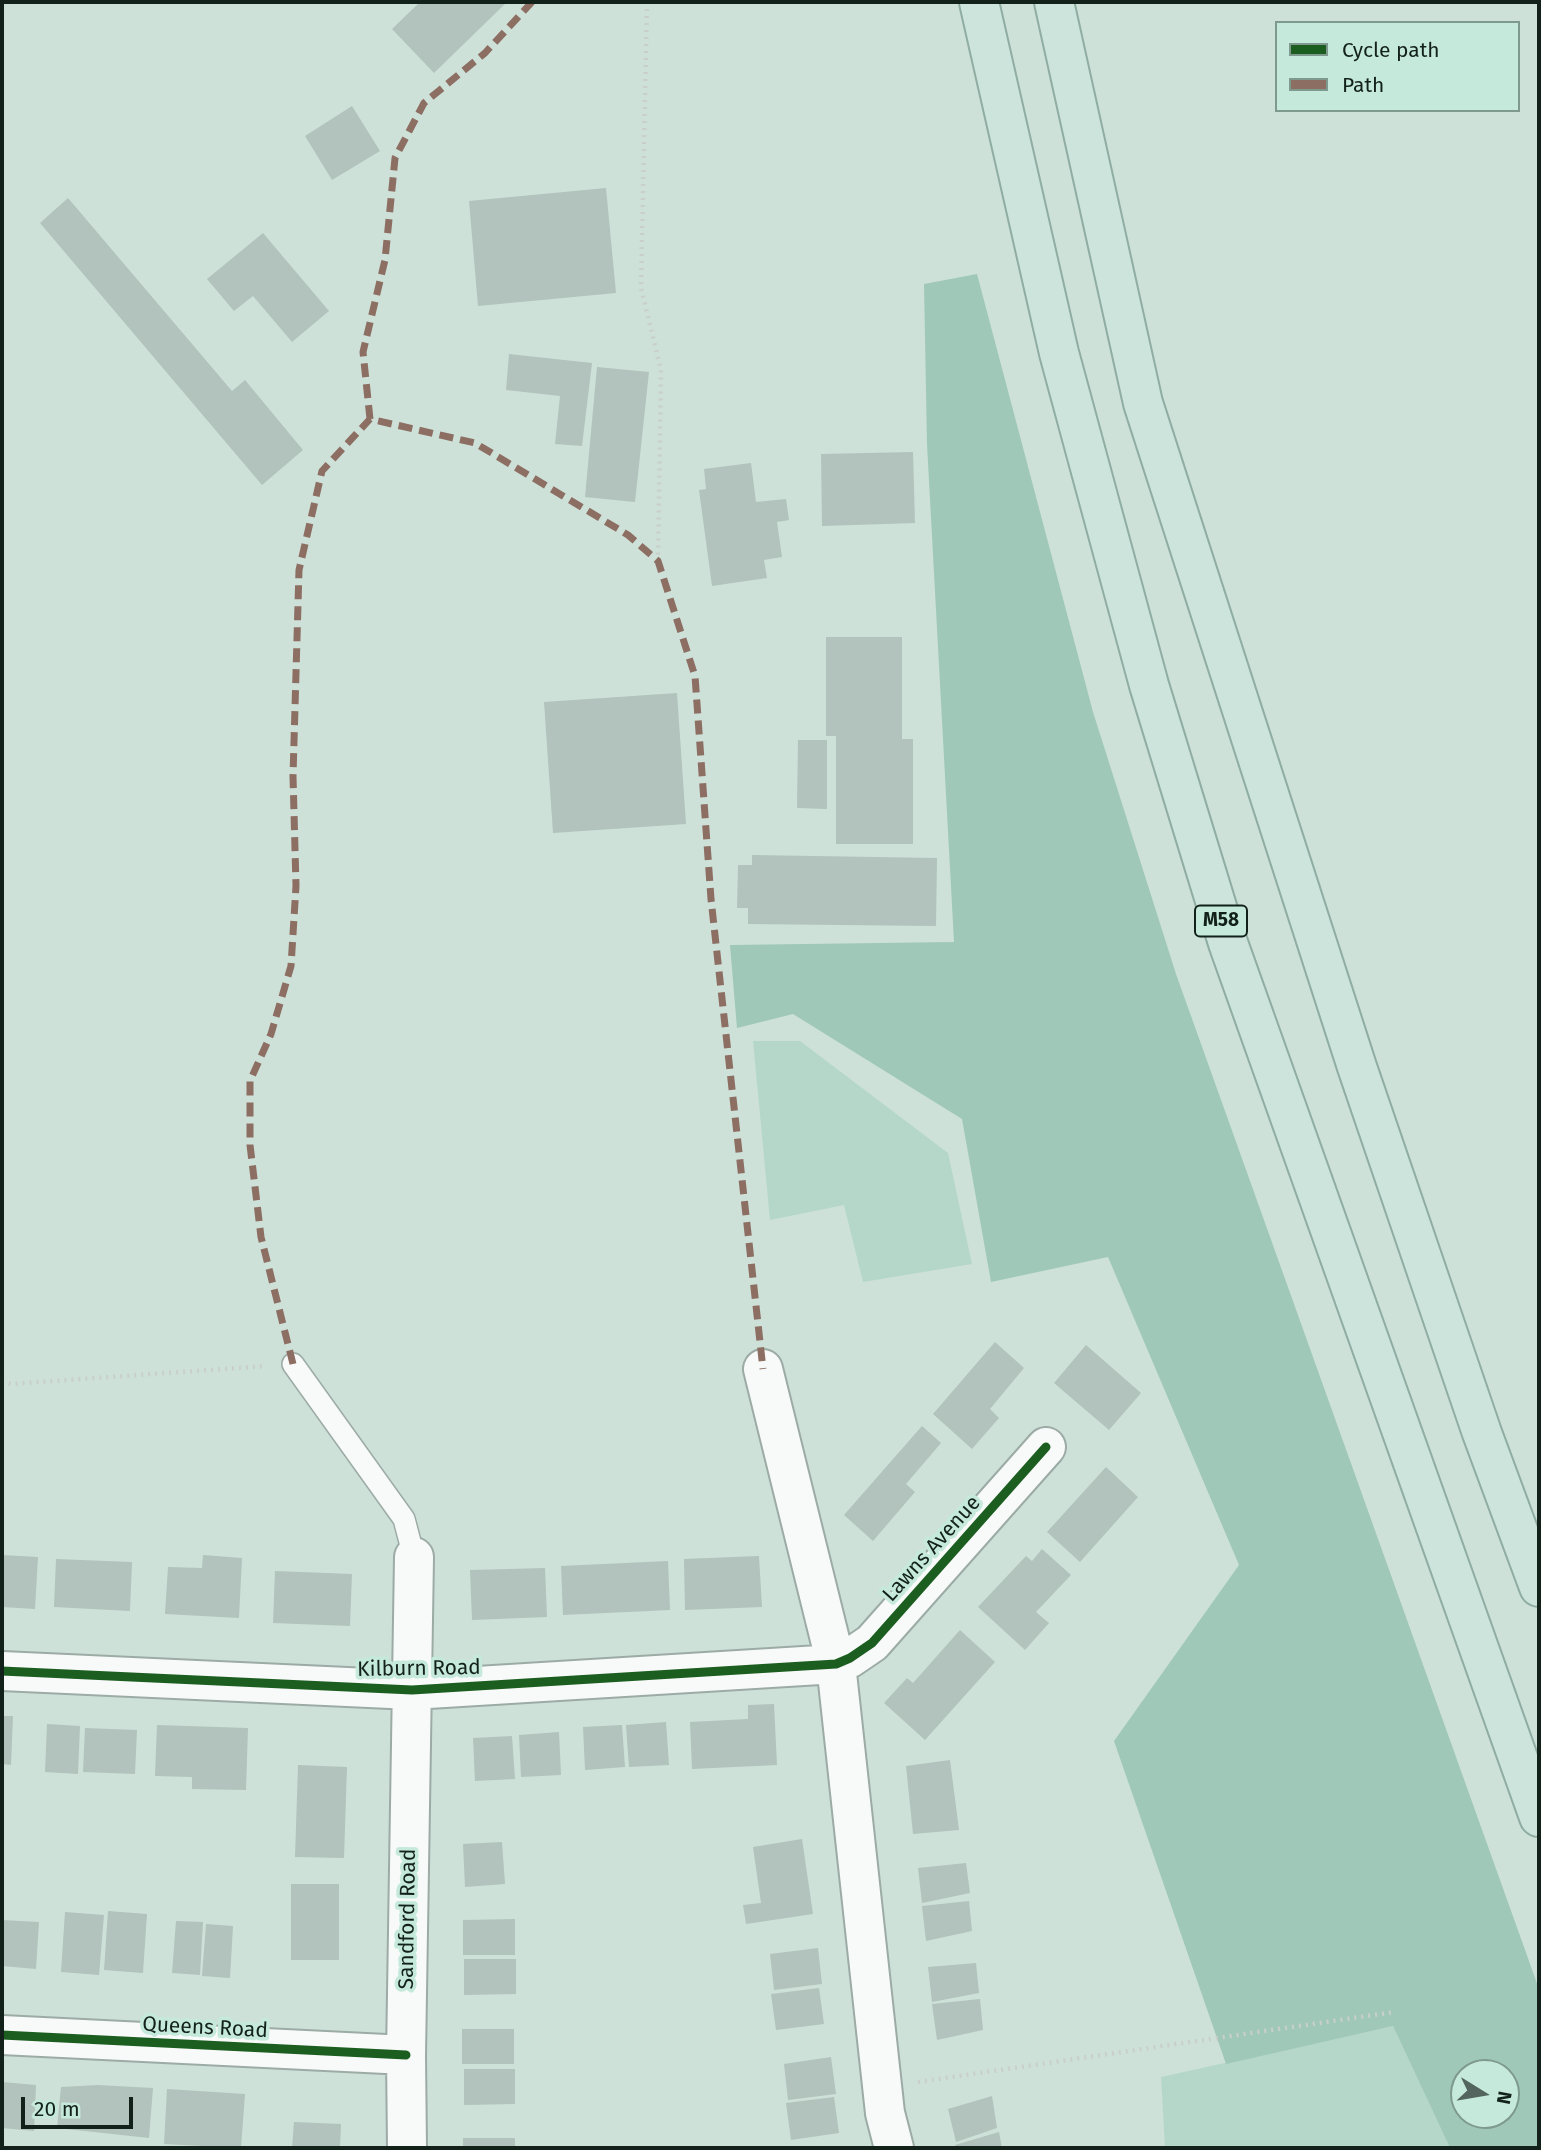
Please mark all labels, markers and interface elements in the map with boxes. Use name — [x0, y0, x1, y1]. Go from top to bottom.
legend — [1275, 21, 1520, 112]
text: Cycle path — [1342, 37, 1440, 63]
text: Path — [1342, 72, 1384, 98]
road number: M58 — [1195, 906, 1247, 937]
street label: Lawns Avenue — [878, 1491, 986, 1607]
street label: Kilburn Road — [357, 1655, 481, 1683]
street label: Sandford Road — [394, 1848, 422, 1990]
street label: Queens Road — [142, 2012, 268, 2044]
north arrow — [1450, 2059, 1520, 2129]
scale bar — [24, 2084, 136, 2128]
text: N — [1492, 2089, 1517, 2106]
text: 20 m — [34, 2096, 80, 2122]

